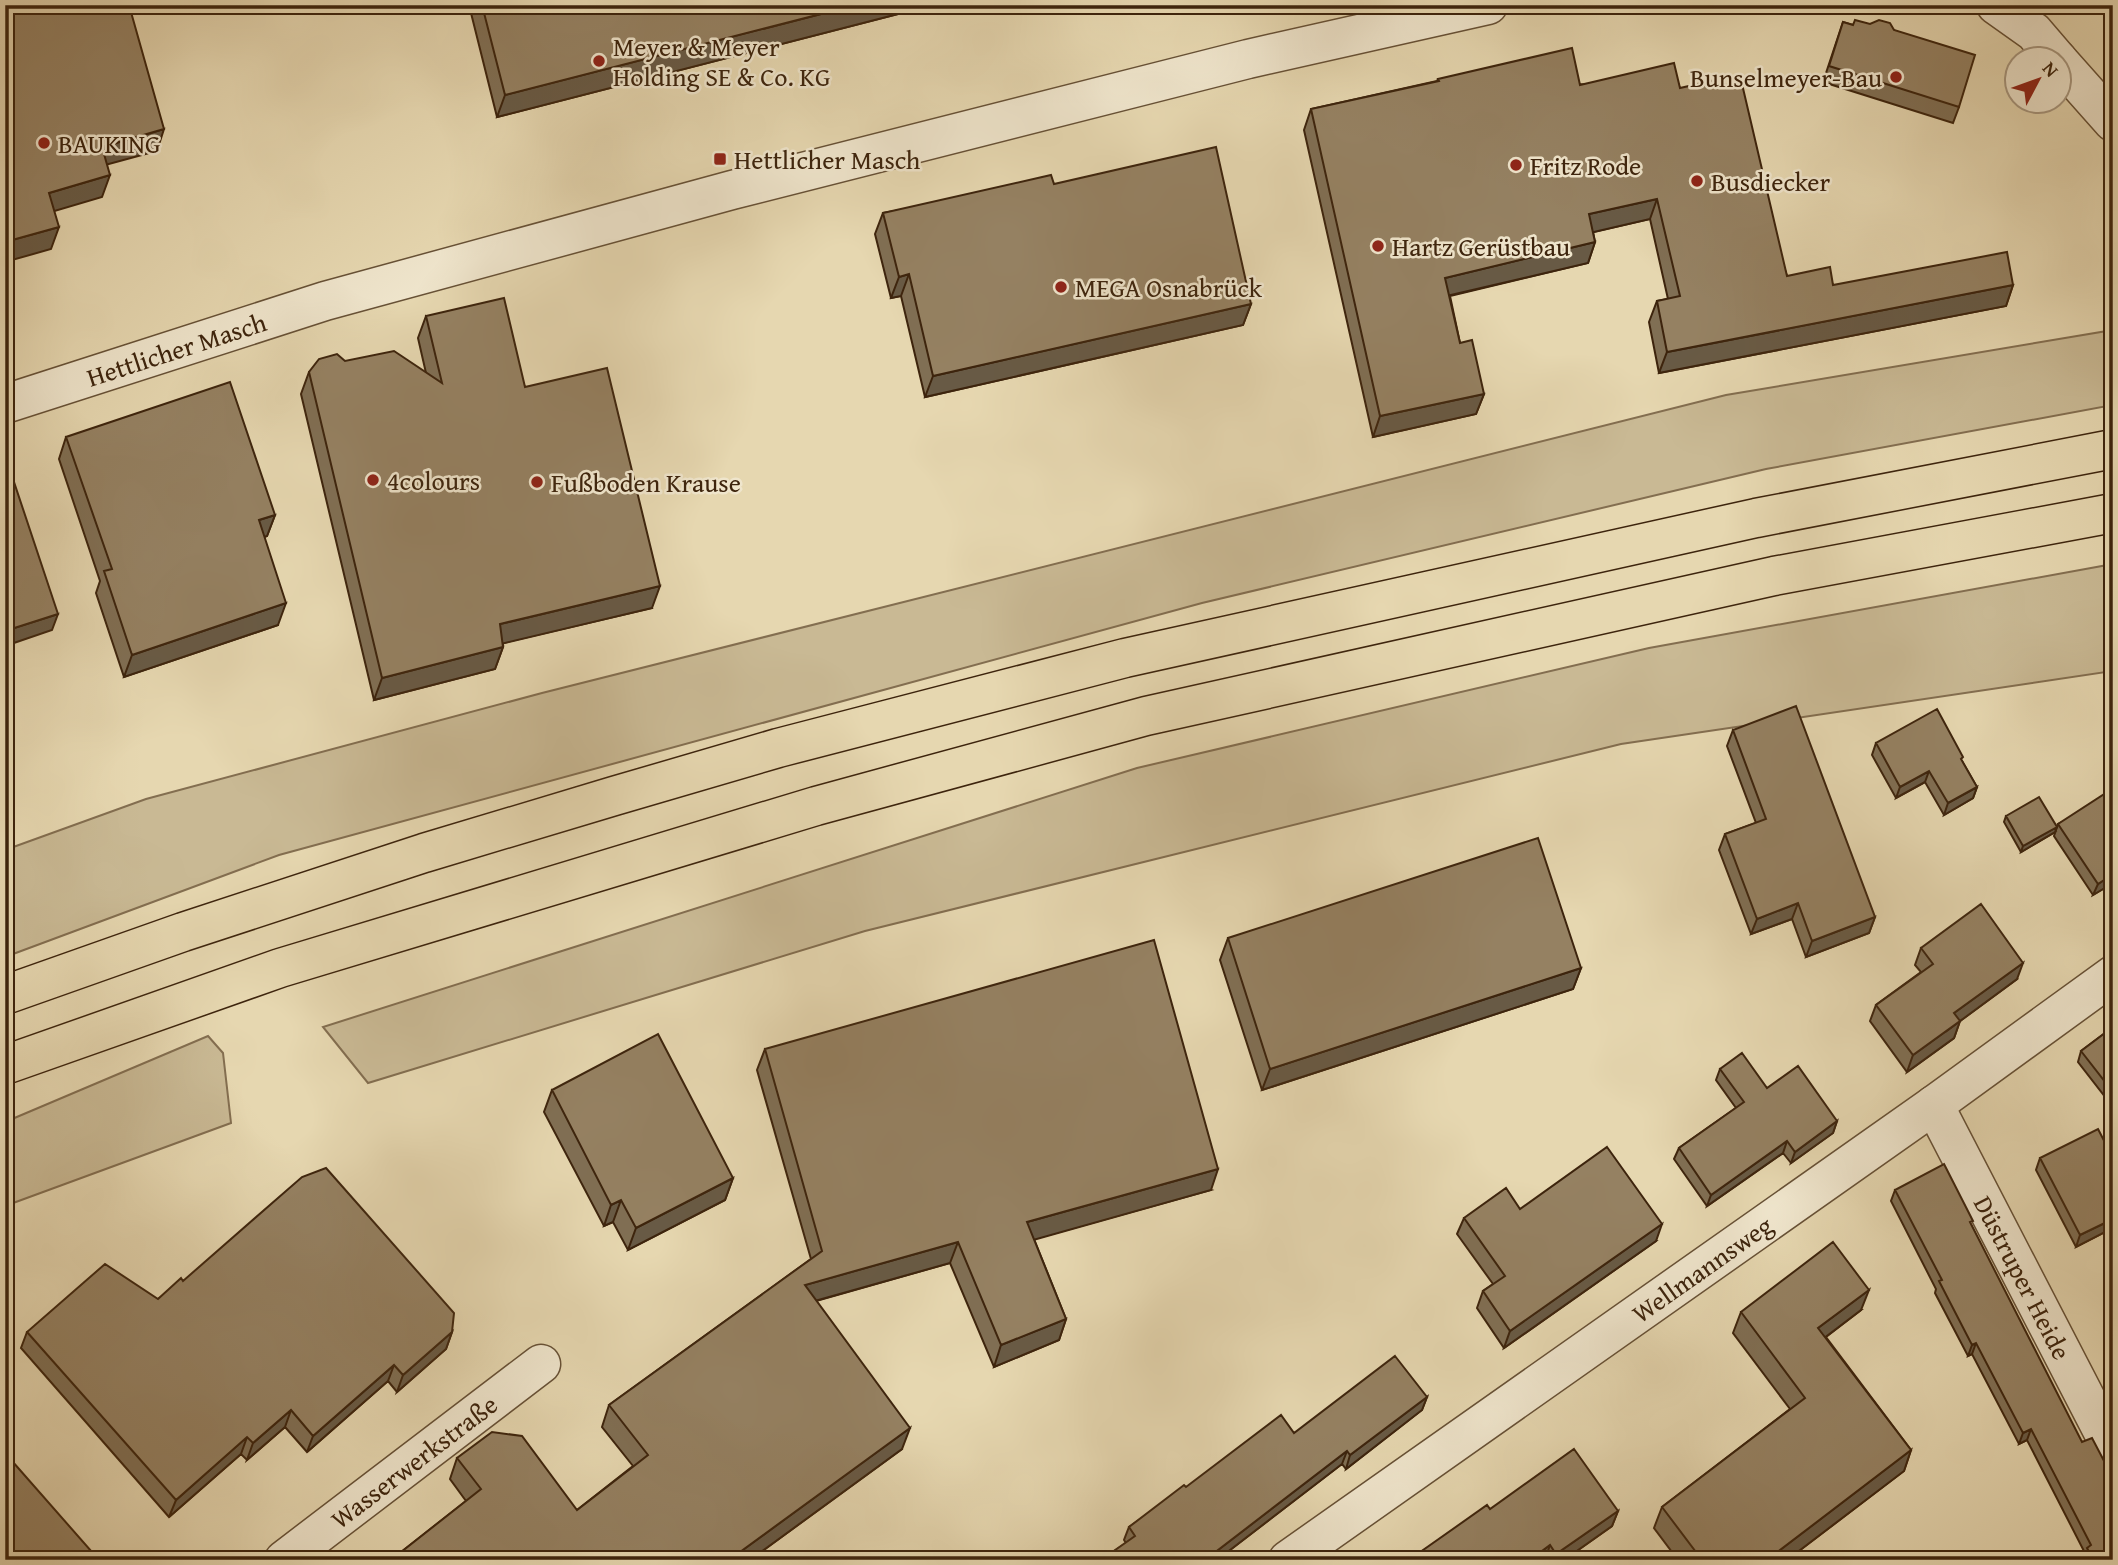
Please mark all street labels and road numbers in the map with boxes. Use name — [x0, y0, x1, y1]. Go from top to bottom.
street label: Hettlicher Masch — [82, 302, 271, 396]
street label: Düstruper Heide — [1965, 1189, 2082, 1366]
street label: Wellmannsweg — [1623, 1205, 1780, 1332]
street label: Wasserwerkstraße — [322, 1385, 505, 1538]

